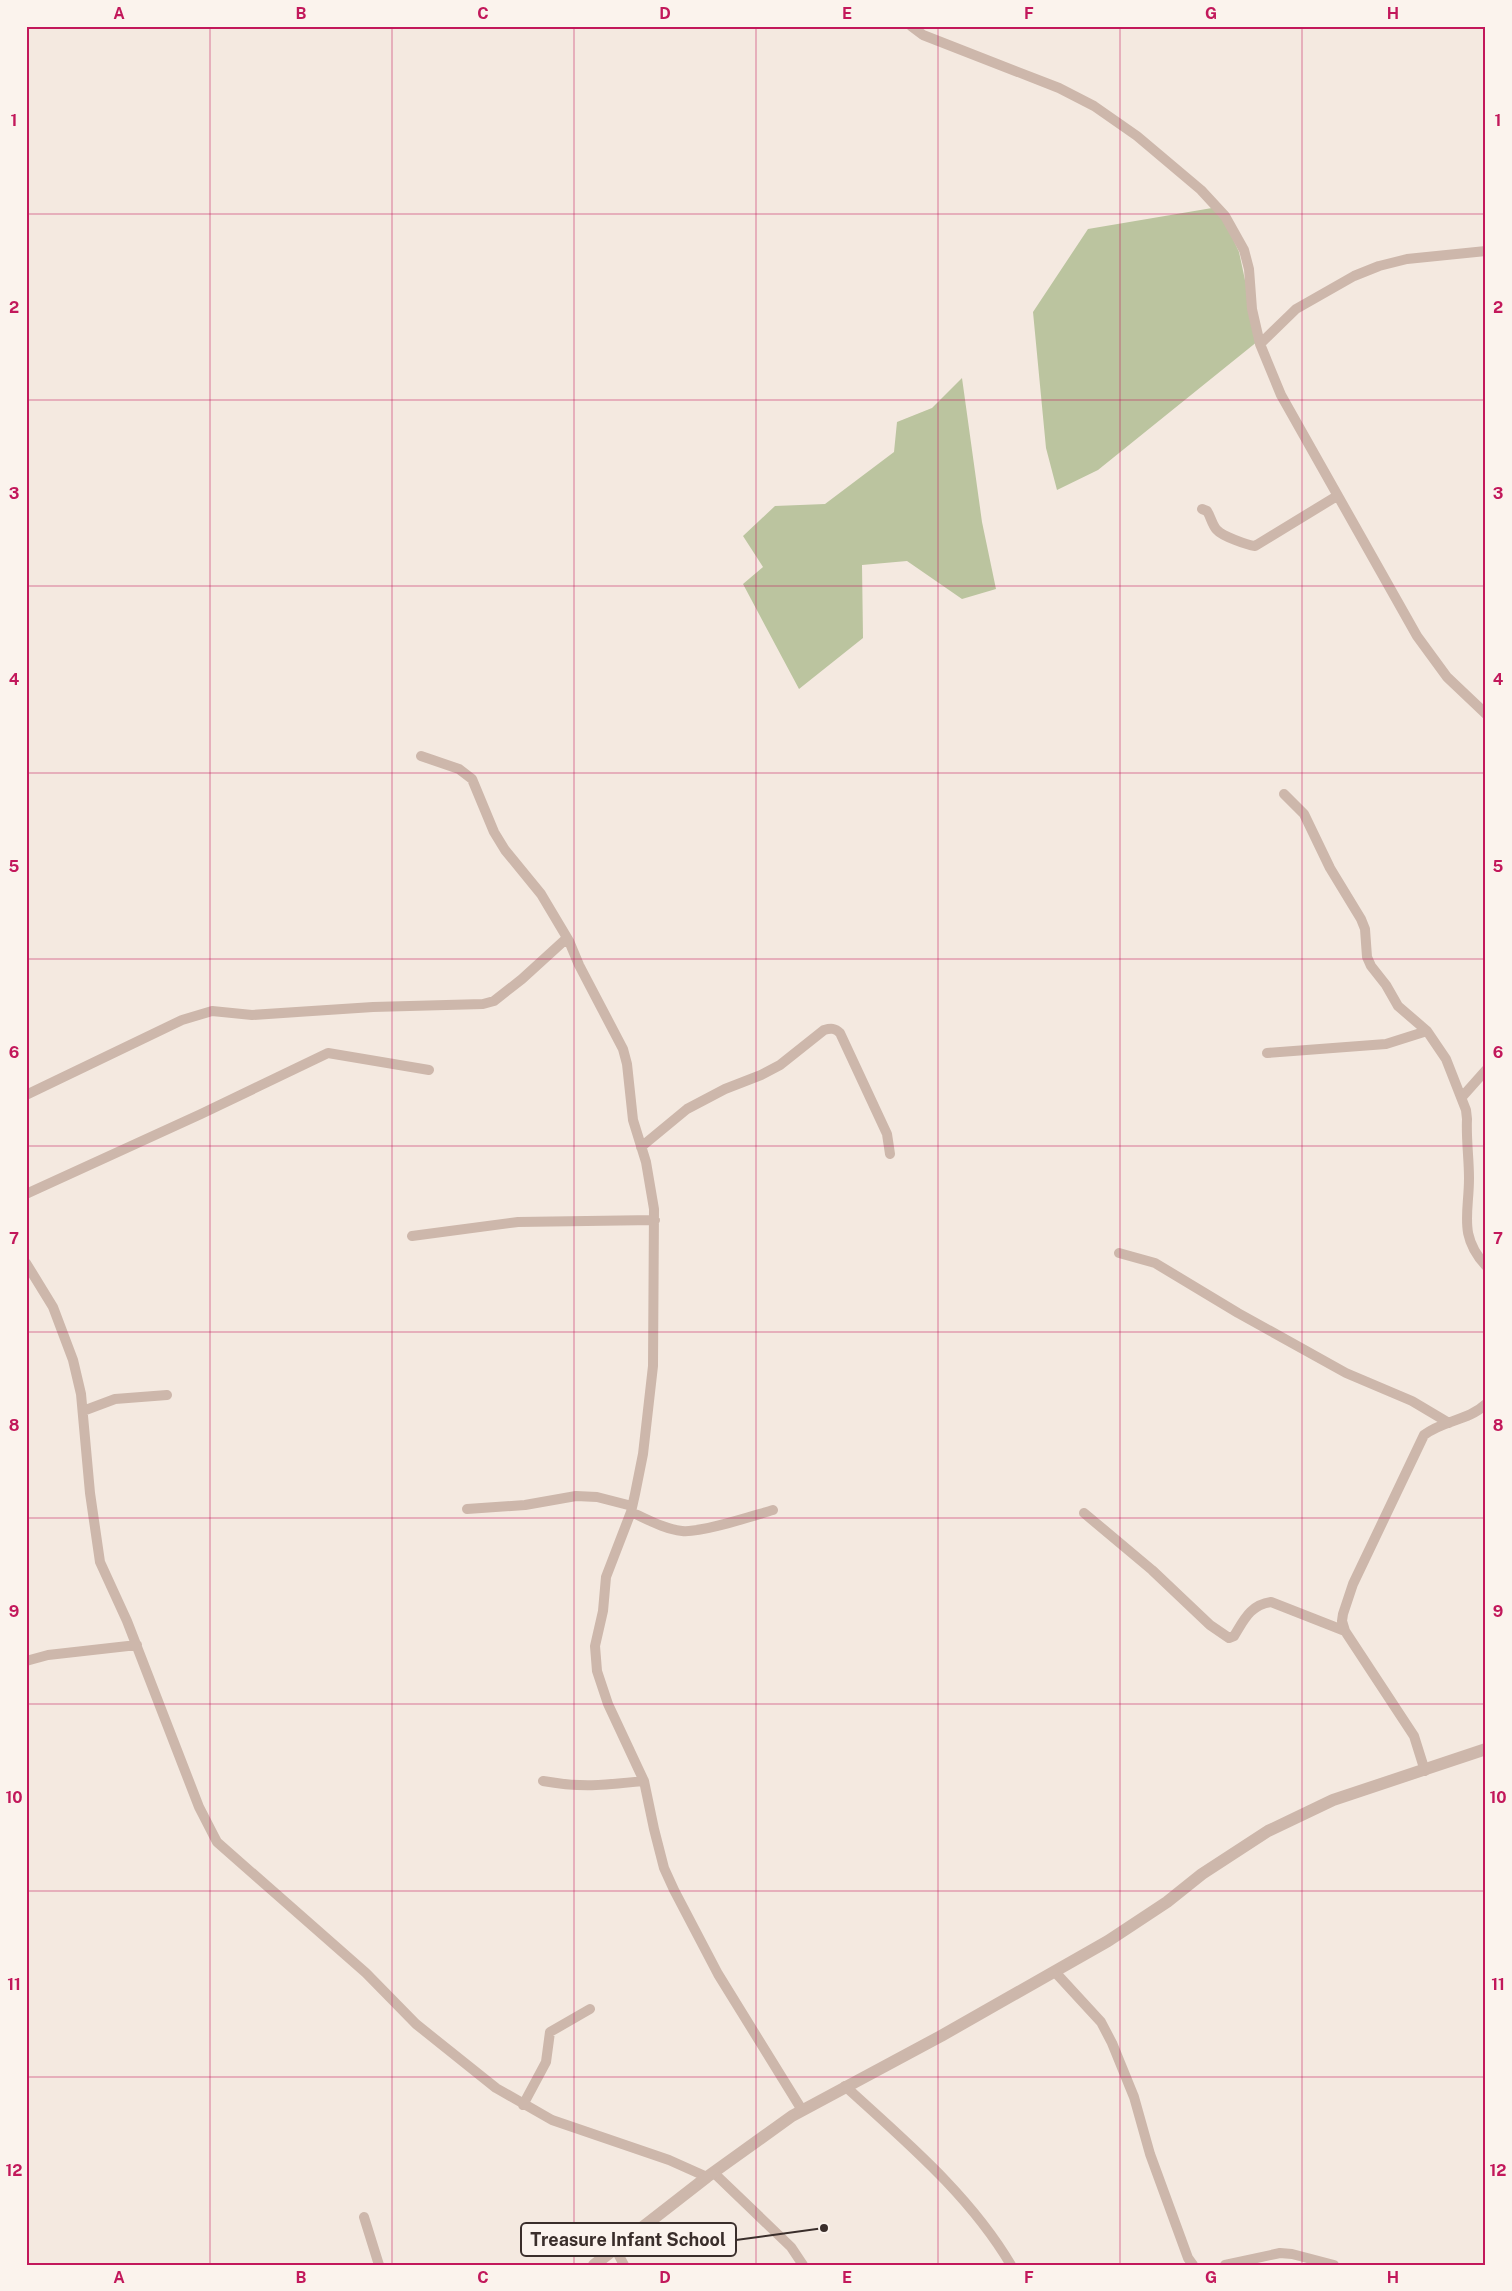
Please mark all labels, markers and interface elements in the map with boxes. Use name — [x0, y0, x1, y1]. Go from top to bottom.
text: A — [113, 4, 125, 23]
text: B — [296, 4, 307, 23]
text: C — [477, 4, 489, 23]
text: D — [659, 4, 671, 23]
text: E — [842, 4, 852, 23]
text: F — [1024, 4, 1034, 23]
text: G — [1205, 4, 1217, 23]
text: H — [1387, 4, 1399, 23]
text: 1 — [11, 111, 17, 130]
text: 1 — [1495, 111, 1501, 130]
text: 2 — [9, 298, 19, 317]
text: 2 — [1493, 298, 1503, 317]
text: 3 — [9, 484, 19, 503]
text: 3 — [1493, 484, 1503, 503]
text: 4 — [9, 670, 20, 689]
text: 4 — [1493, 670, 1504, 689]
text: 5 — [9, 857, 20, 876]
text: 5 — [1493, 857, 1504, 876]
text: 6 — [9, 1043, 19, 1062]
text: 6 — [1493, 1043, 1503, 1062]
text: 7 — [9, 1229, 19, 1248]
text: 7 — [1493, 1229, 1503, 1248]
text: 8 — [9, 1416, 20, 1435]
text: 8 — [1493, 1416, 1504, 1435]
text: 9 — [9, 1602, 19, 1621]
text: 9 — [1493, 1602, 1503, 1621]
text: 10 — [5, 1788, 23, 1807]
text: 10 — [1489, 1788, 1507, 1807]
text: 11 — [7, 1975, 21, 1994]
text: 11 — [1491, 1975, 1505, 1994]
text: 12 — [5, 2161, 23, 2180]
text: 12 — [1489, 2161, 1507, 2180]
callout: Treasure Infant School — [521, 2223, 736, 2256]
text: Treasure Infant School — [530, 2229, 726, 2250]
text: A — [113, 2268, 125, 2287]
text: B — [296, 2268, 307, 2287]
text: C — [477, 2268, 489, 2287]
text: D — [659, 2268, 671, 2287]
text: E — [842, 2268, 852, 2287]
text: F — [1024, 2268, 1034, 2287]
text: G — [1205, 2268, 1217, 2287]
text: H — [1387, 2268, 1399, 2287]

